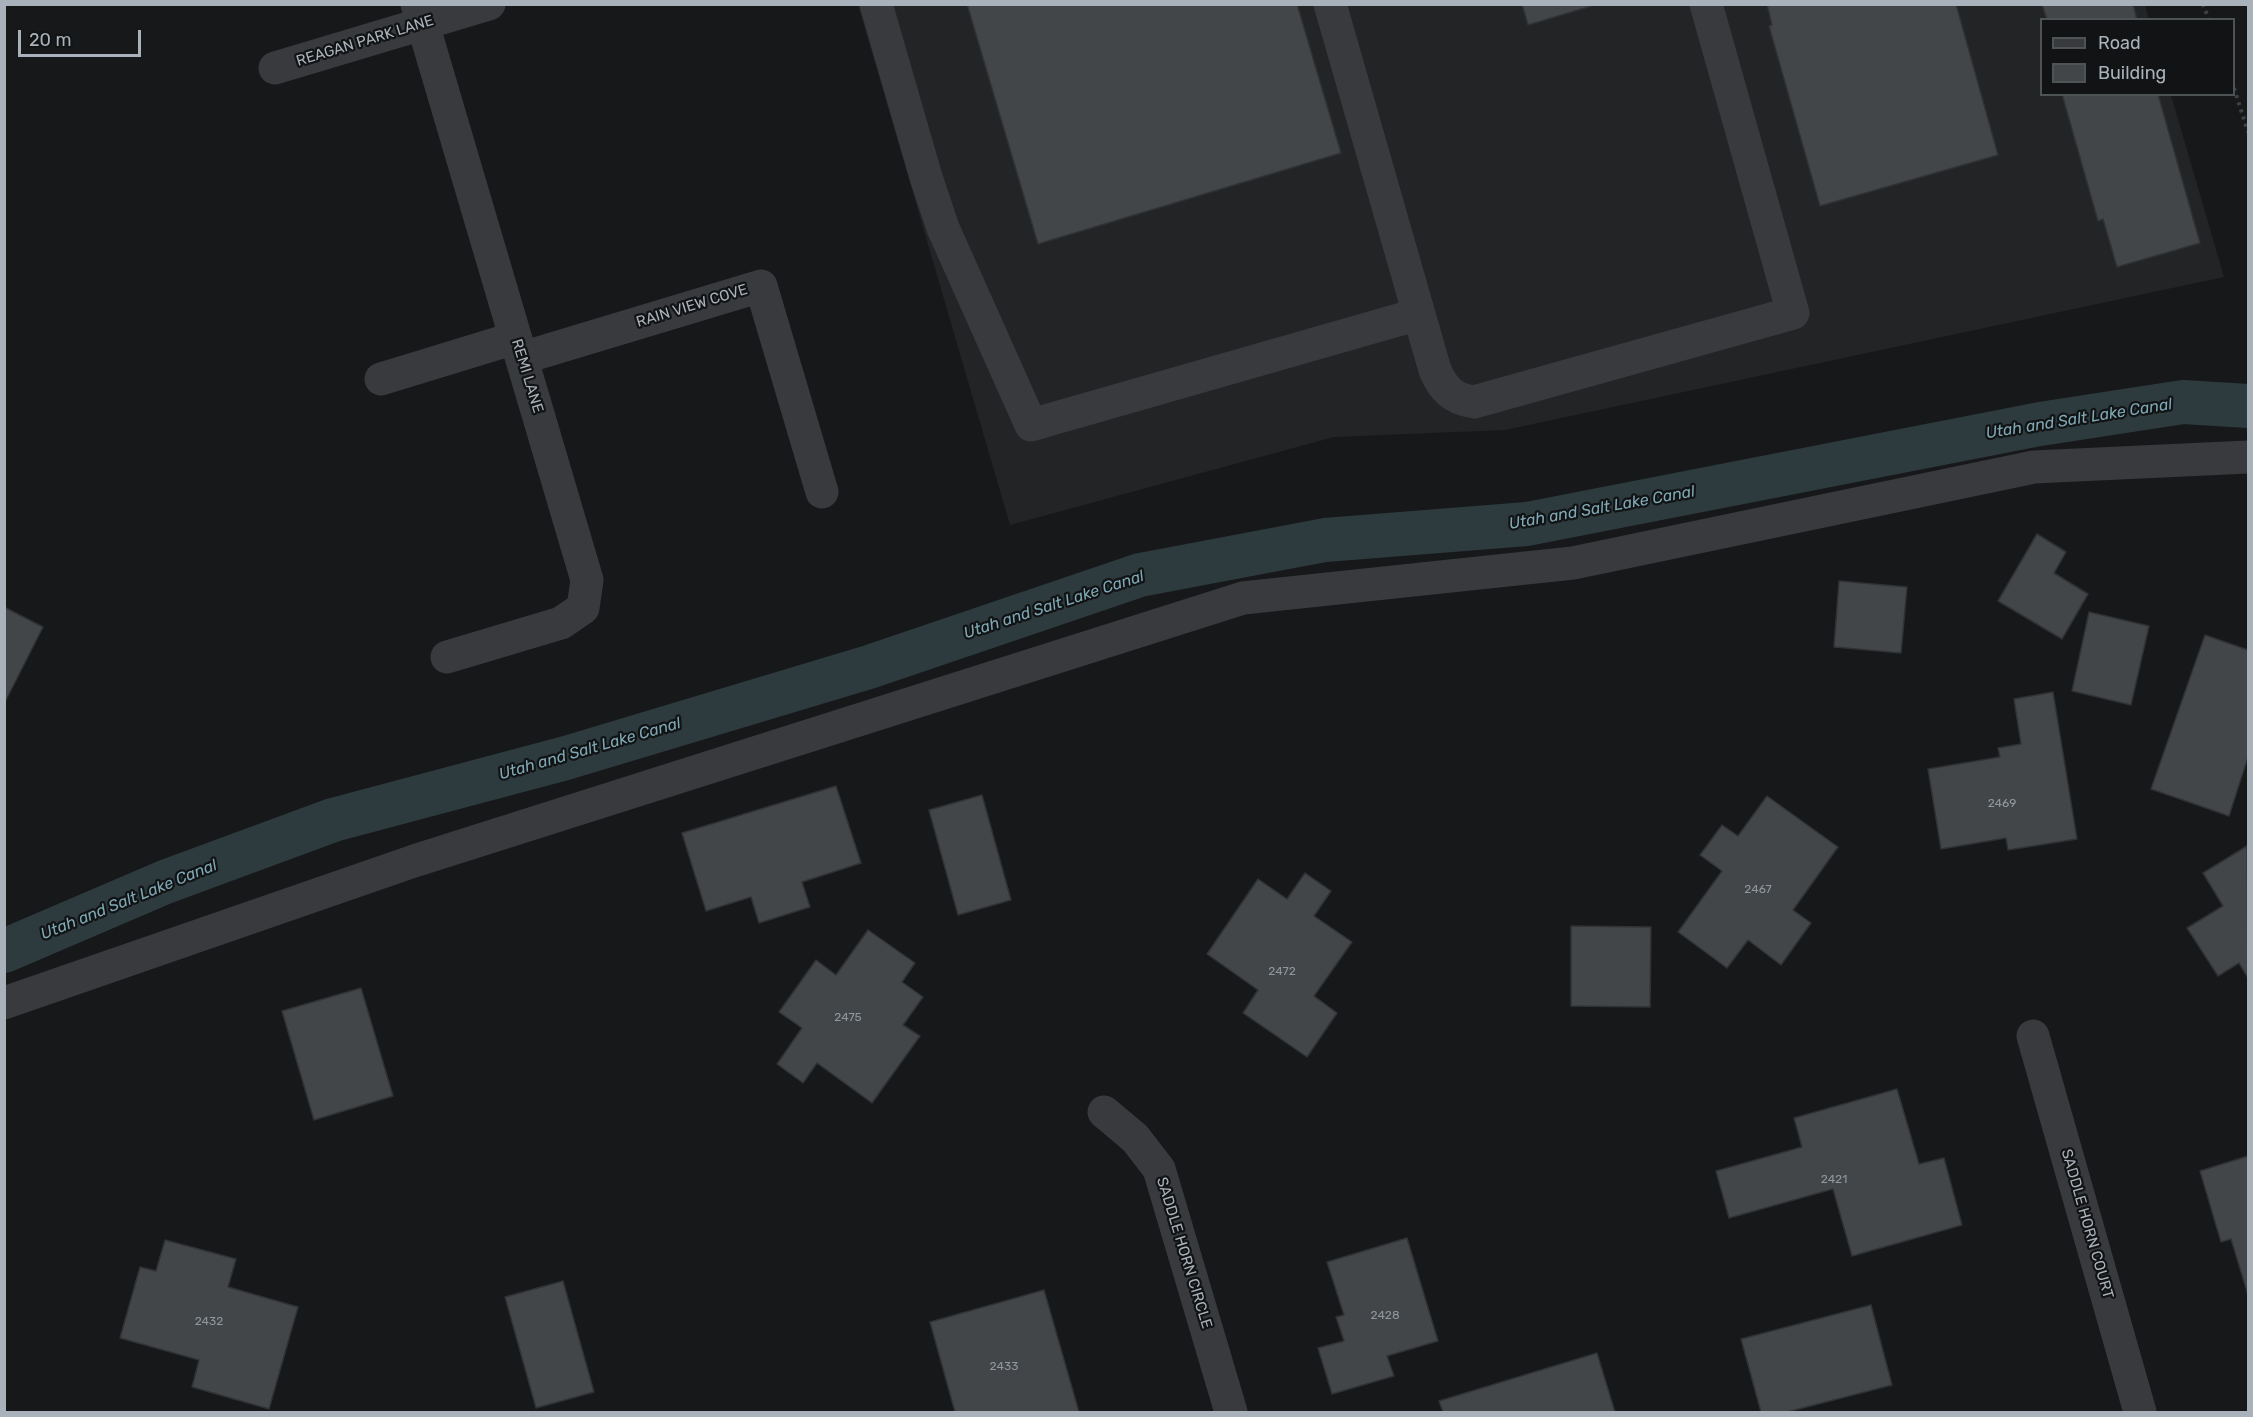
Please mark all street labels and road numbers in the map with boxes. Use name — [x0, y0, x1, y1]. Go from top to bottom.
street label: REAGAN PARK LANE — [294, 12, 436, 70]
street label: RAIN VIEW COVE — [634, 281, 750, 331]
street label: REMI LANE — [507, 337, 547, 415]
street label: SADDLE HORN COURT — [2057, 1147, 2117, 1301]
street label: SADDLE HORN CIRCLE — [1152, 1175, 1216, 1331]

